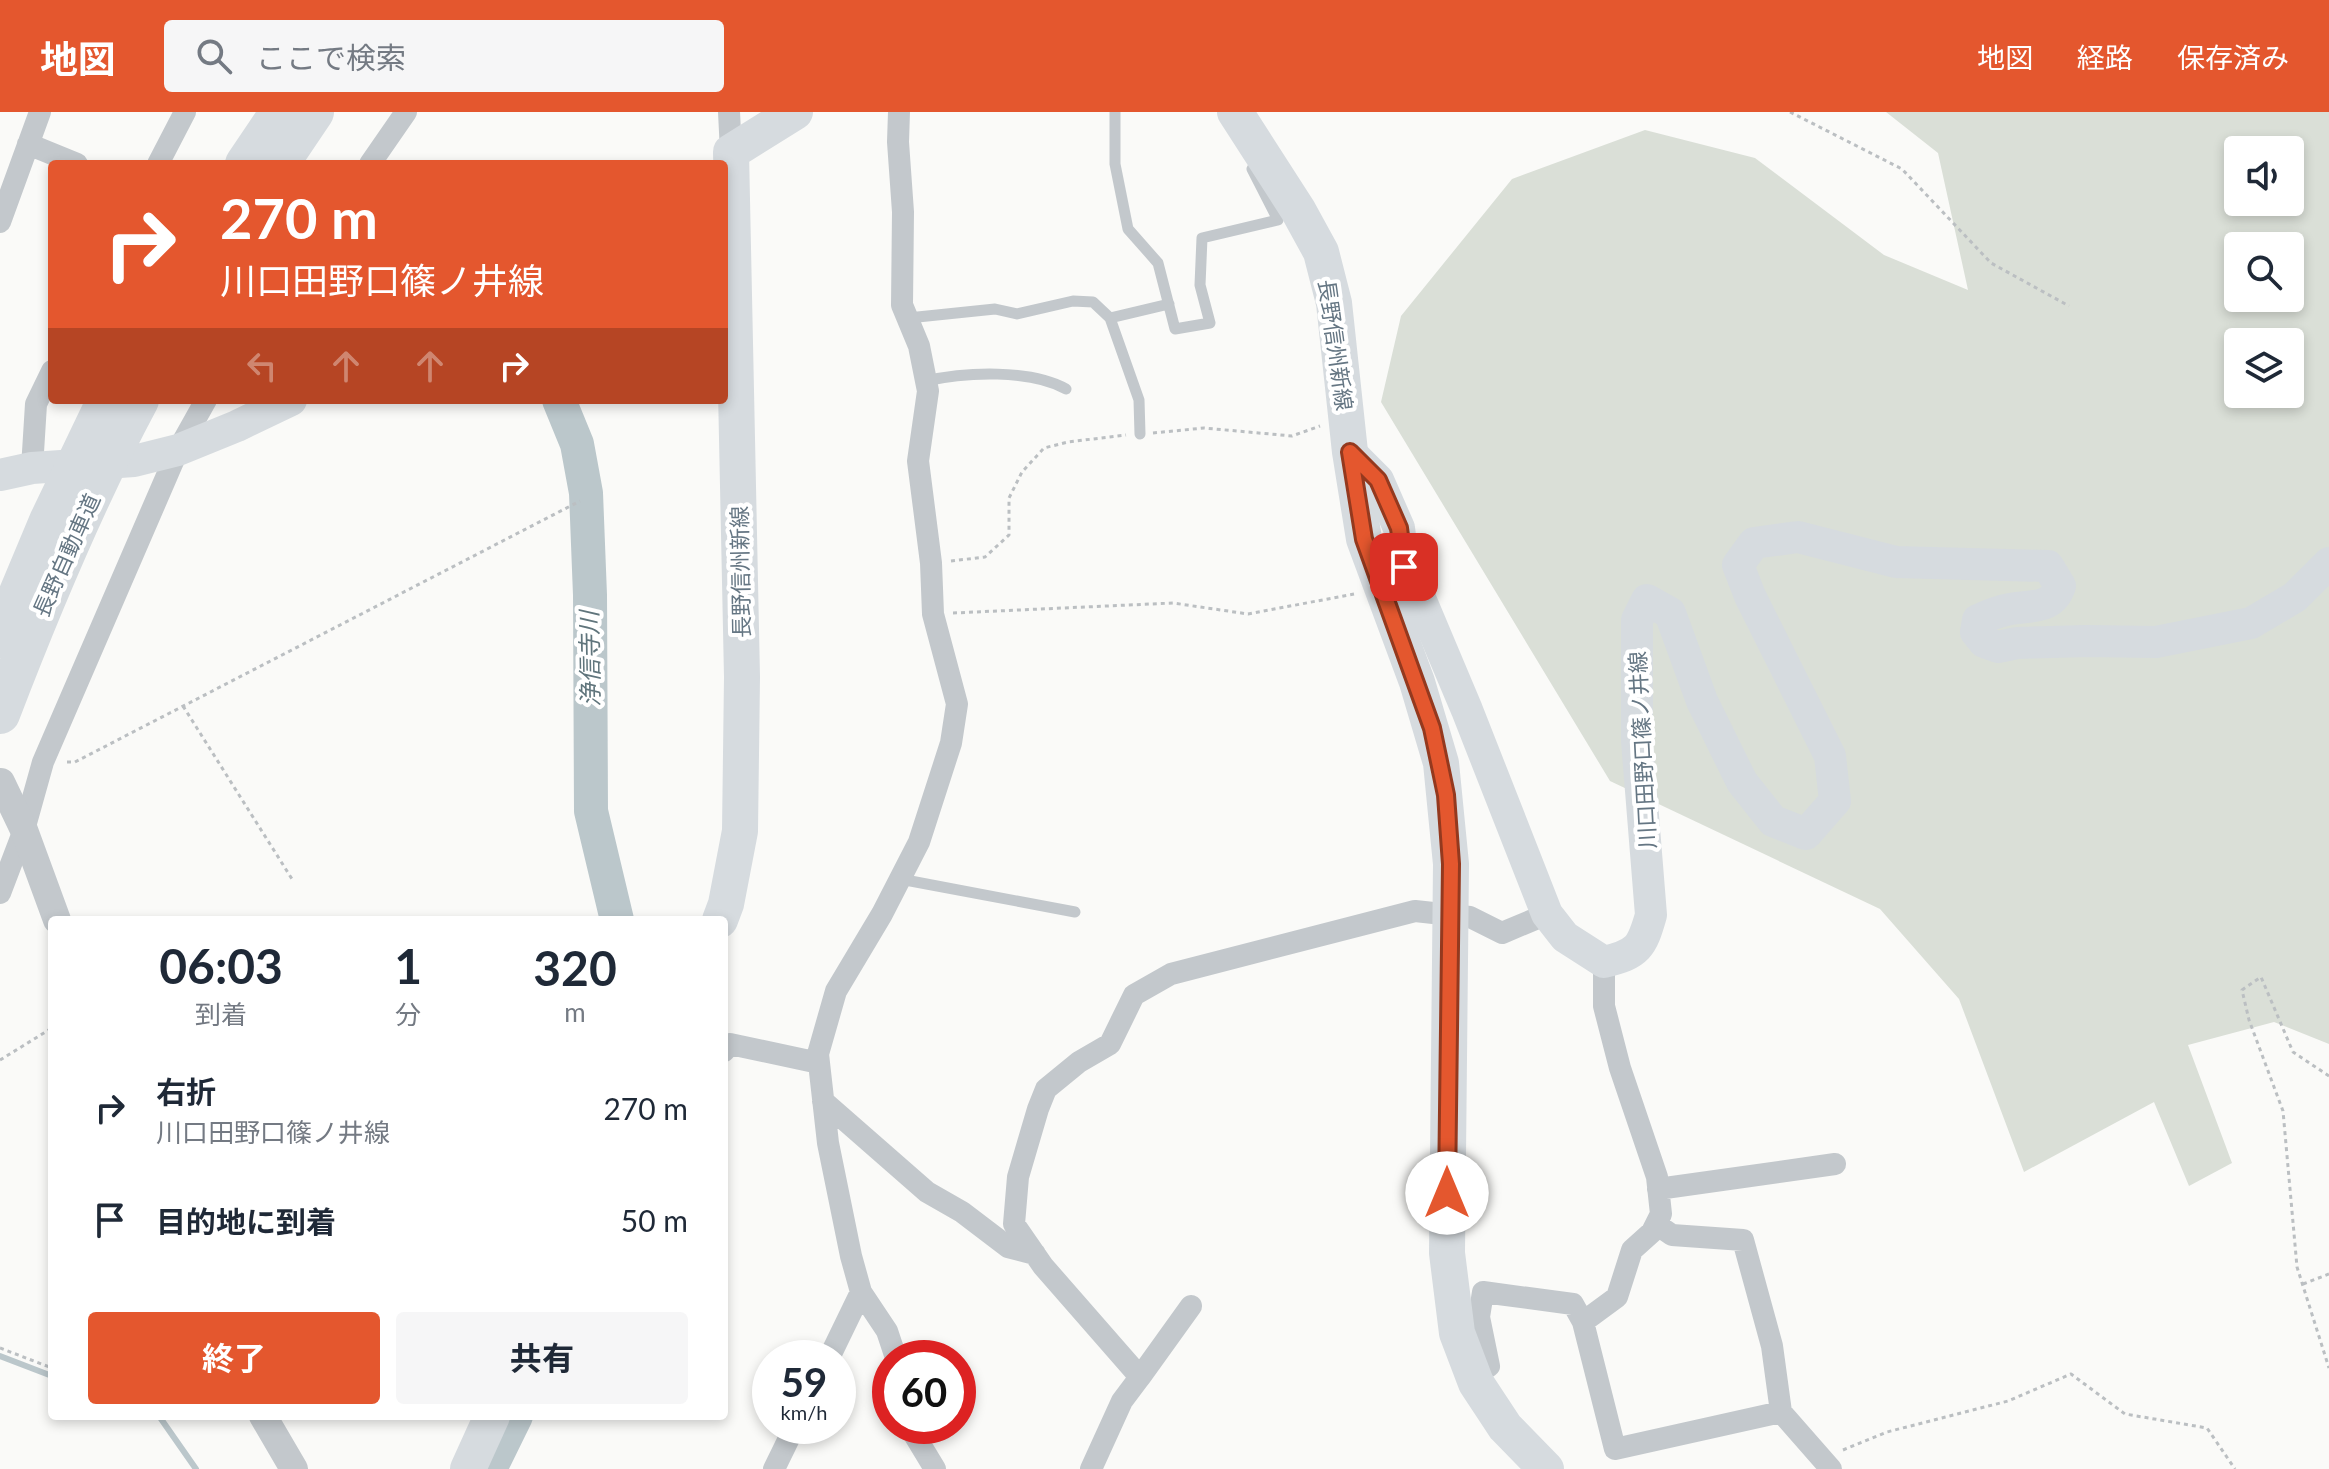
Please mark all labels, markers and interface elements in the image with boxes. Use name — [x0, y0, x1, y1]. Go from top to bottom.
search box — [164, 20, 724, 92]
icon: search — [192, 34, 236, 78]
text: 地図 — [40, 35, 116, 81]
text: ここで検索 — [256, 39, 406, 75]
text: 地図 — [1977, 40, 2033, 74]
text: 経路 — [2077, 40, 2133, 74]
text: 保存済み — [2177, 40, 2289, 74]
map controls — [2224, 136, 2304, 408]
button: sound — [2224, 136, 2304, 216]
text: 270 m — [220, 184, 378, 251]
icon: right — [88, 192, 192, 296]
button: search — [2224, 232, 2304, 312]
text: 川口田野口篠ノ井線 — [220, 258, 544, 302]
street label: 長野信州新線 — [1313, 278, 1359, 412]
button: layers — [2224, 328, 2304, 408]
icon: left — [240, 344, 284, 388]
icon: ahead — [324, 344, 368, 388]
icon: ahead — [408, 344, 452, 388]
icon: right — [492, 344, 536, 388]
street label: 長野自動車道 — [27, 489, 105, 621]
street label: 長野信州新線 — [725, 506, 755, 638]
pin — [1370, 533, 1438, 601]
icon: arrive — [1382, 545, 1426, 589]
water label: 浄信寺川 — [574, 608, 604, 707]
street label: 川口田野口篠ノ井線 — [1623, 650, 1661, 850]
text: 06:03 — [159, 937, 283, 994]
text: 1 — [394, 937, 422, 994]
text: 320 — [533, 939, 617, 996]
text: m — [564, 996, 586, 1028]
text: 到着 — [195, 998, 247, 1030]
text: 分 — [395, 998, 421, 1030]
text: 右折 — [156, 1073, 216, 1109]
icon: right — [88, 1086, 132, 1130]
text: 270 m — [603, 1090, 688, 1126]
text: 川口田野口篠ノ井線 — [156, 1116, 390, 1148]
position arrow — [1405, 1151, 1489, 1235]
icon: arrive — [88, 1198, 132, 1242]
text: 50 m — [621, 1202, 688, 1238]
text: 目的地に到着 — [156, 1203, 336, 1239]
button: 終了 — [88, 1312, 380, 1404]
button: 共有 — [396, 1312, 688, 1404]
speed limit sign: 60 — [872, 1340, 976, 1444]
text: 59 — [781, 1358, 827, 1406]
text: km/h — [781, 1400, 827, 1424]

